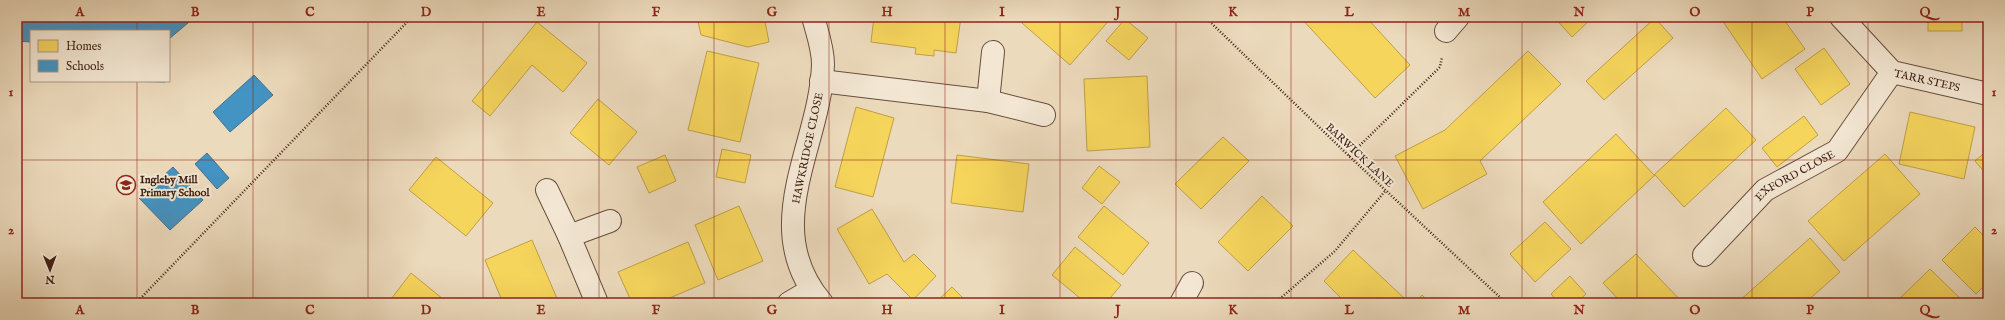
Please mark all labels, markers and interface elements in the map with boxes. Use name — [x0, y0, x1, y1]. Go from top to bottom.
text: A — [75, 4, 86, 21]
text: B — [191, 4, 200, 21]
text: C — [305, 4, 315, 21]
text: D — [421, 4, 432, 21]
text: E — [536, 4, 546, 21]
text: F — [652, 4, 661, 21]
text: G — [767, 4, 778, 21]
text: H — [881, 4, 893, 21]
text: I — [999, 4, 1005, 21]
text: J — [1113, 4, 1121, 21]
text: K — [1228, 4, 1238, 21]
text: L — [1343, 4, 1354, 21]
text: M — [1458, 4, 1471, 21]
text: N — [1572, 4, 1585, 21]
text: O — [1690, 4, 1701, 21]
text: P — [1806, 4, 1814, 21]
text: Q — [1920, 4, 1940, 21]
legend — [30, 30, 170, 82]
text: Homes — [66, 39, 102, 54]
text: Schools — [66, 59, 104, 74]
street label: TARR STEPS — [1892, 67, 1962, 95]
text: 1 — [9, 84, 14, 101]
text: 1 — [1992, 84, 1997, 101]
street label: HAWKRIDGE CLOSE — [789, 91, 827, 205]
street label: BARWICK LANE — [1322, 120, 1397, 191]
street label: EXFORD CLOSE — [1752, 147, 1838, 204]
place label: Ingleby Mill Primary School — [140, 173, 210, 200]
school or university icon: Ingleby Mill Primary School — [115, 174, 137, 196]
text: 2 — [8, 222, 14, 239]
text: 2 — [1991, 222, 1997, 239]
north arrow — [30, 250, 70, 290]
text: N — [45, 272, 56, 286]
text: A — [75, 302, 86, 319]
text: B — [191, 302, 200, 319]
text: C — [305, 302, 315, 319]
text: D — [421, 302, 432, 319]
text: E — [536, 302, 546, 319]
text: F — [652, 302, 661, 319]
text: G — [767, 302, 778, 319]
text: H — [881, 302, 893, 319]
text: I — [999, 302, 1005, 319]
text: J — [1113, 302, 1121, 319]
text: K — [1228, 302, 1238, 319]
text: L — [1343, 302, 1354, 319]
text: M — [1458, 302, 1471, 319]
text: N — [1572, 302, 1585, 319]
text: O — [1690, 302, 1701, 319]
text: P — [1806, 302, 1814, 319]
text: Q — [1920, 302, 1940, 319]

